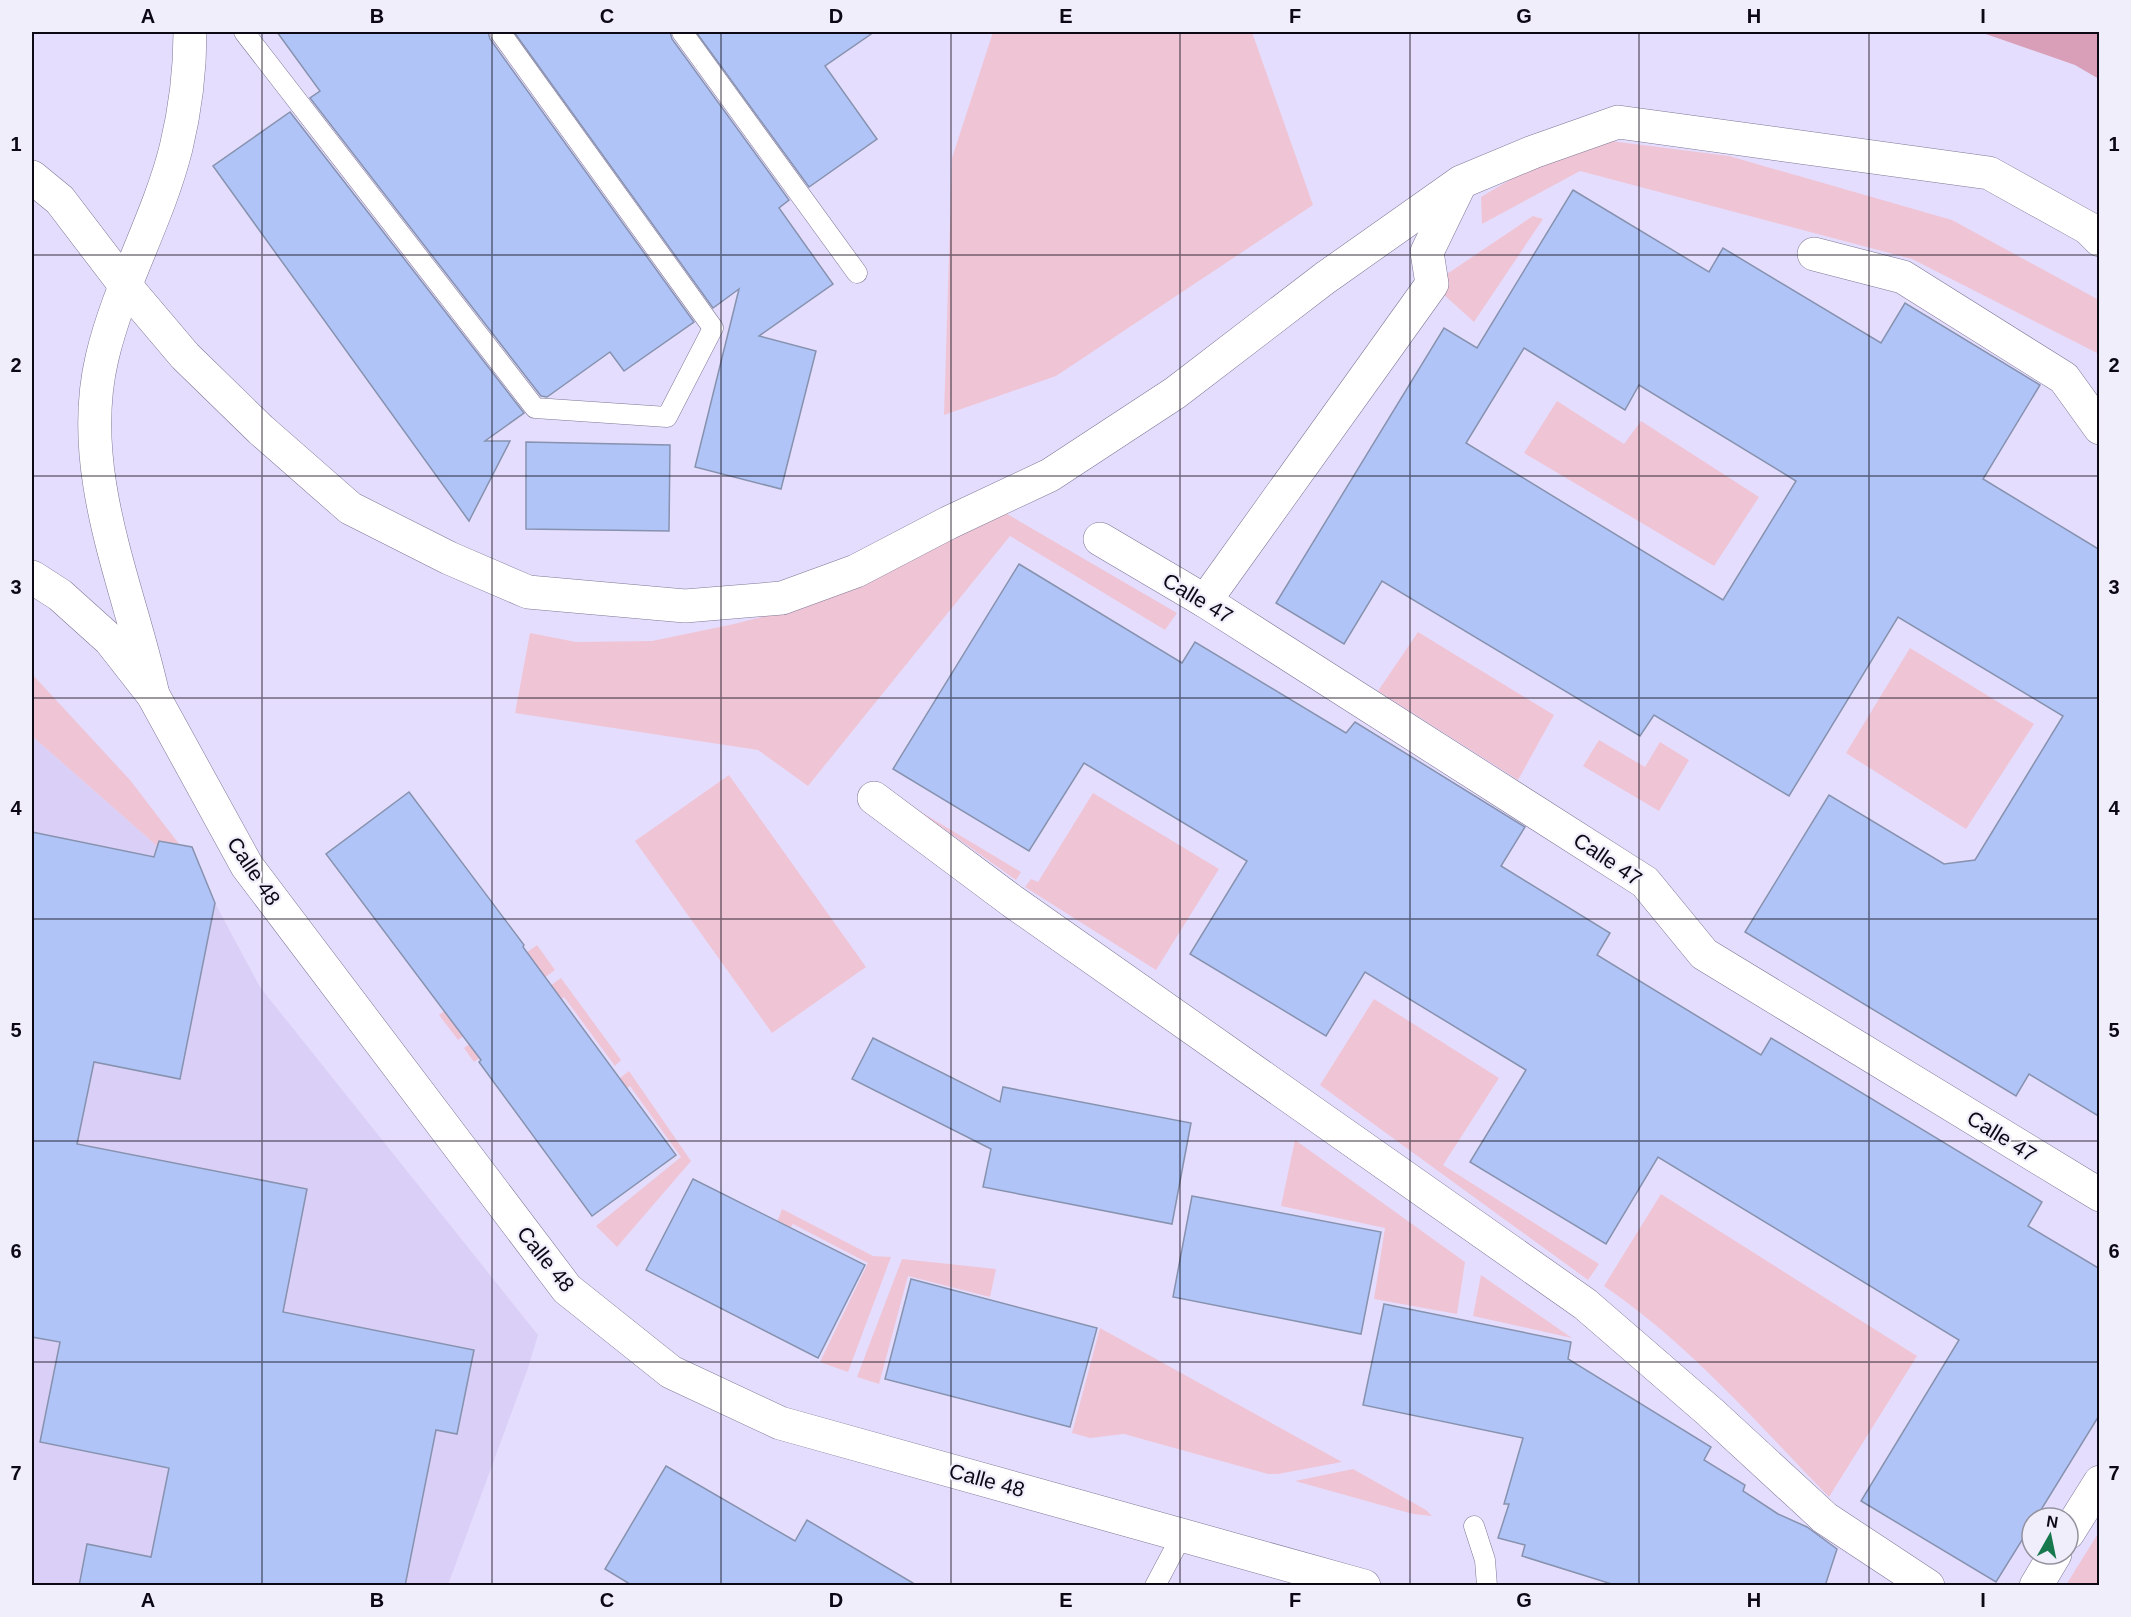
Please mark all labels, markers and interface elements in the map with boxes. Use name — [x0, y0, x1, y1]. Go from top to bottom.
text: A — [141, 5, 155, 27]
text: B — [370, 5, 384, 27]
text: C — [600, 5, 614, 27]
text: D — [829, 5, 843, 27]
text: E — [1059, 5, 1073, 27]
text: F — [1289, 5, 1301, 27]
text: G — [1516, 5, 1532, 27]
text: H — [1747, 5, 1761, 27]
text: I — [1980, 5, 1986, 27]
text: 1 — [10, 133, 22, 155]
text: 1 — [2108, 133, 2120, 155]
text: 2 — [10, 354, 22, 376]
text: 2 — [2108, 354, 2120, 376]
street label: Calle 47 — [1159, 568, 1237, 628]
text: 3 — [10, 576, 22, 598]
text: 3 — [2108, 576, 2120, 598]
text: 4 — [10, 797, 22, 819]
text: 4 — [2108, 797, 2120, 819]
street label: Calle 47 — [1570, 828, 1646, 890]
street label: Calle 48 — [223, 833, 285, 909]
text: 5 — [10, 1019, 22, 1041]
text: 5 — [2108, 1019, 2120, 1041]
street label: Calle 47 — [1963, 1106, 2041, 1166]
street label: Calle 48 — [513, 1222, 579, 1296]
text: 6 — [10, 1240, 22, 1262]
text: 6 — [2108, 1240, 2120, 1262]
street label: Calle 48 — [947, 1459, 1027, 1501]
text: 7 — [10, 1462, 22, 1484]
text: 7 — [2108, 1462, 2120, 1484]
north arrow — [2020, 1506, 2080, 1566]
text: N — [2045, 1512, 2059, 1531]
text: A — [141, 1589, 155, 1611]
text: B — [370, 1589, 384, 1611]
text: C — [600, 1589, 614, 1611]
text: D — [829, 1589, 843, 1611]
text: E — [1059, 1589, 1073, 1611]
text: F — [1289, 1589, 1301, 1611]
text: G — [1516, 1589, 1532, 1611]
text: H — [1747, 1589, 1761, 1611]
text: I — [1980, 1589, 1986, 1611]

